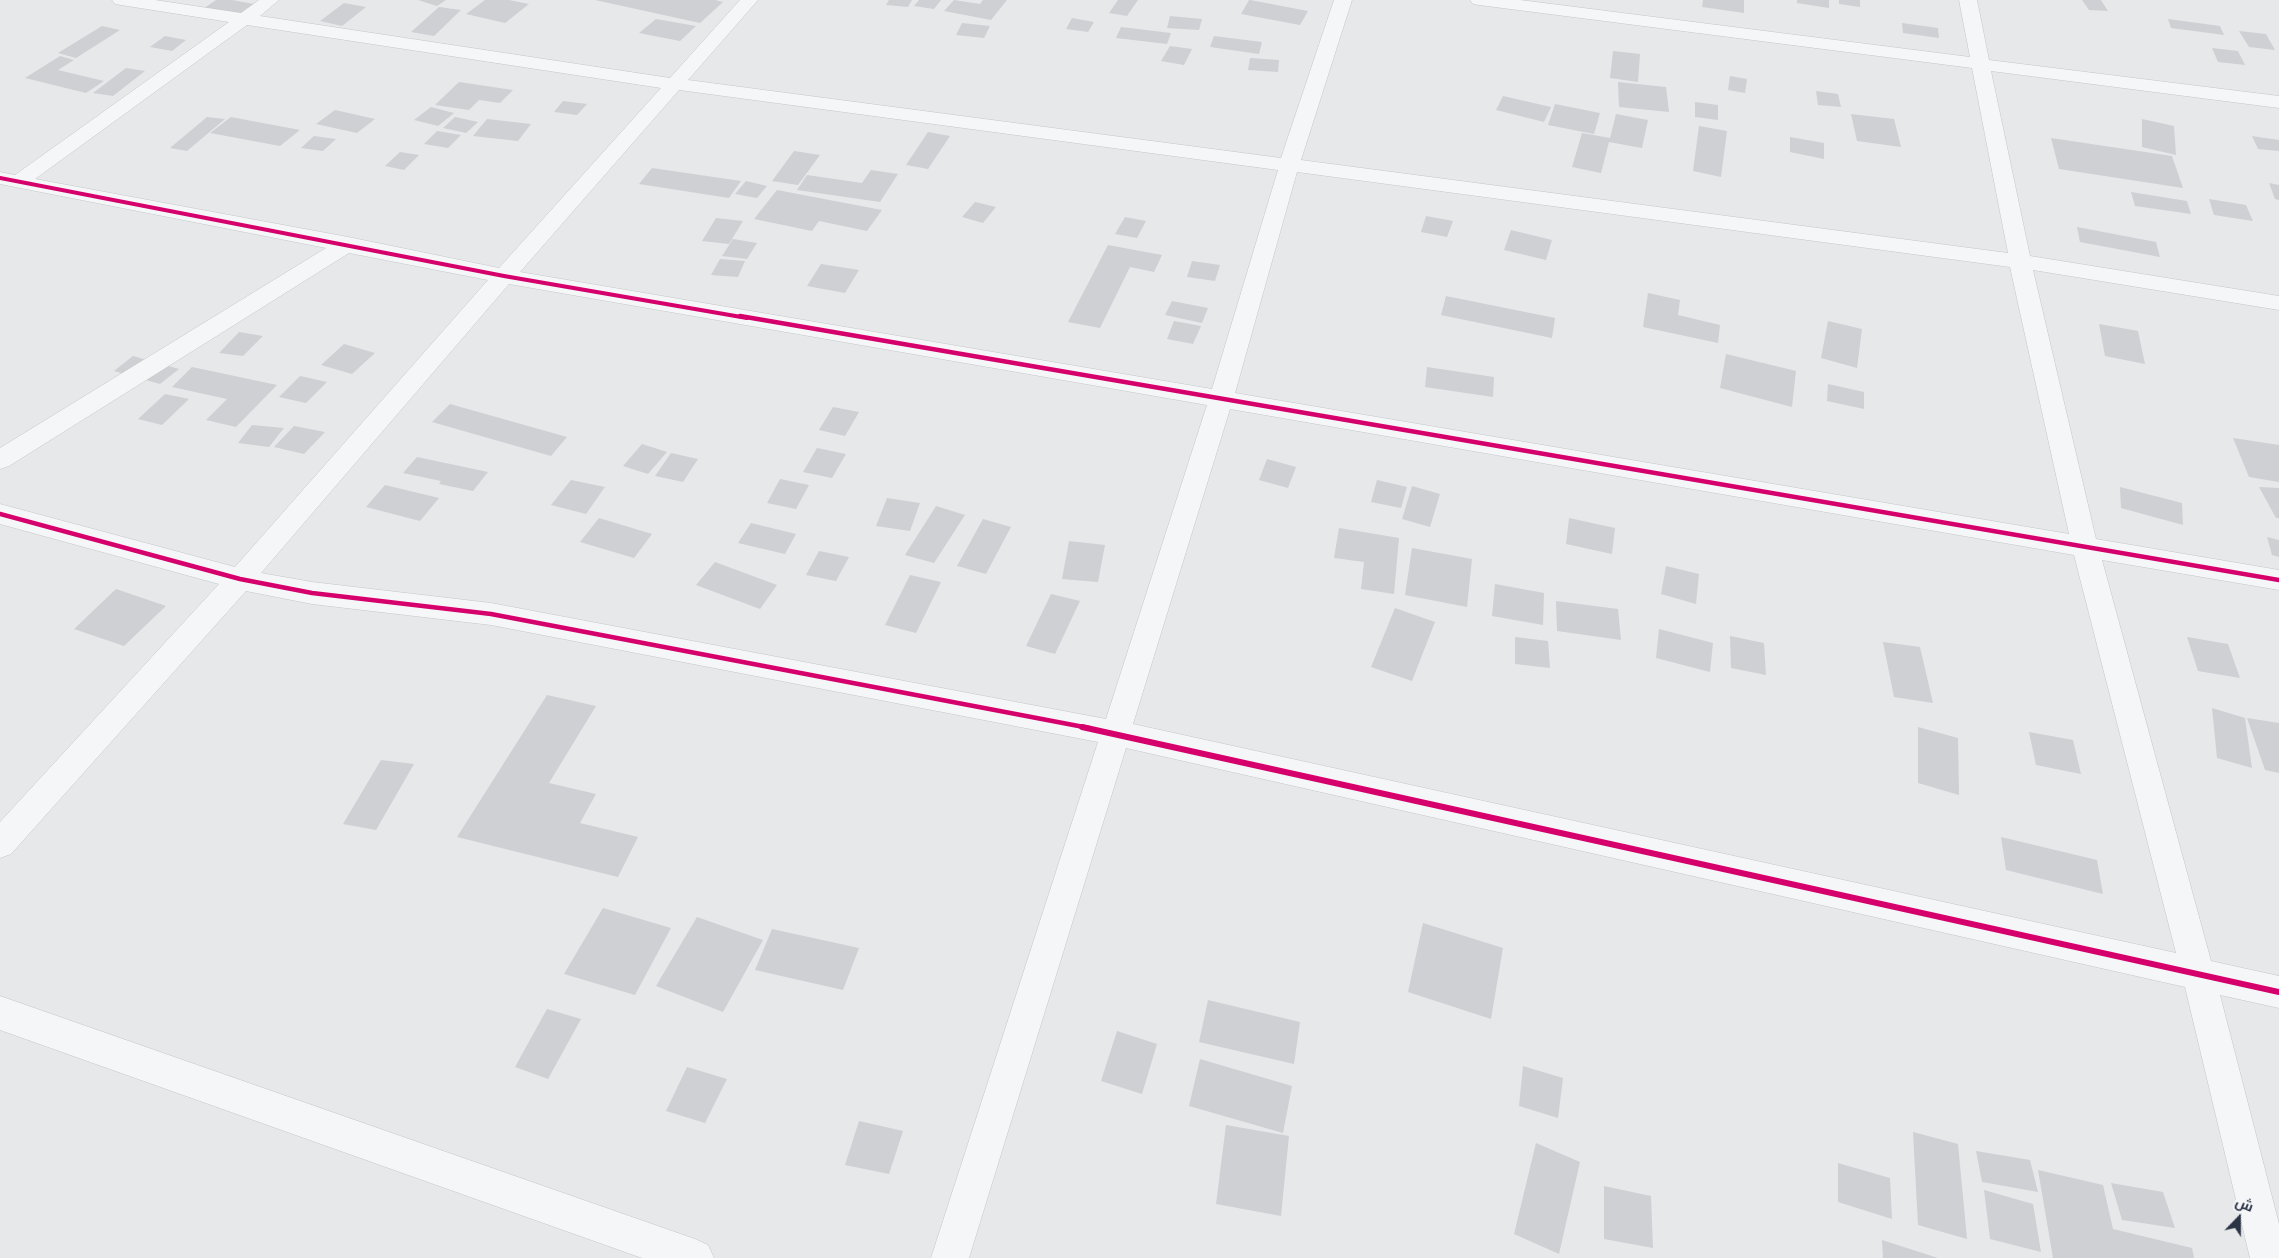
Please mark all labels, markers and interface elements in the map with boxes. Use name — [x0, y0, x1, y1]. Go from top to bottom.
text: ش — [2233, 1191, 2257, 1216]
north arrow — [2214, 1193, 2264, 1243]

